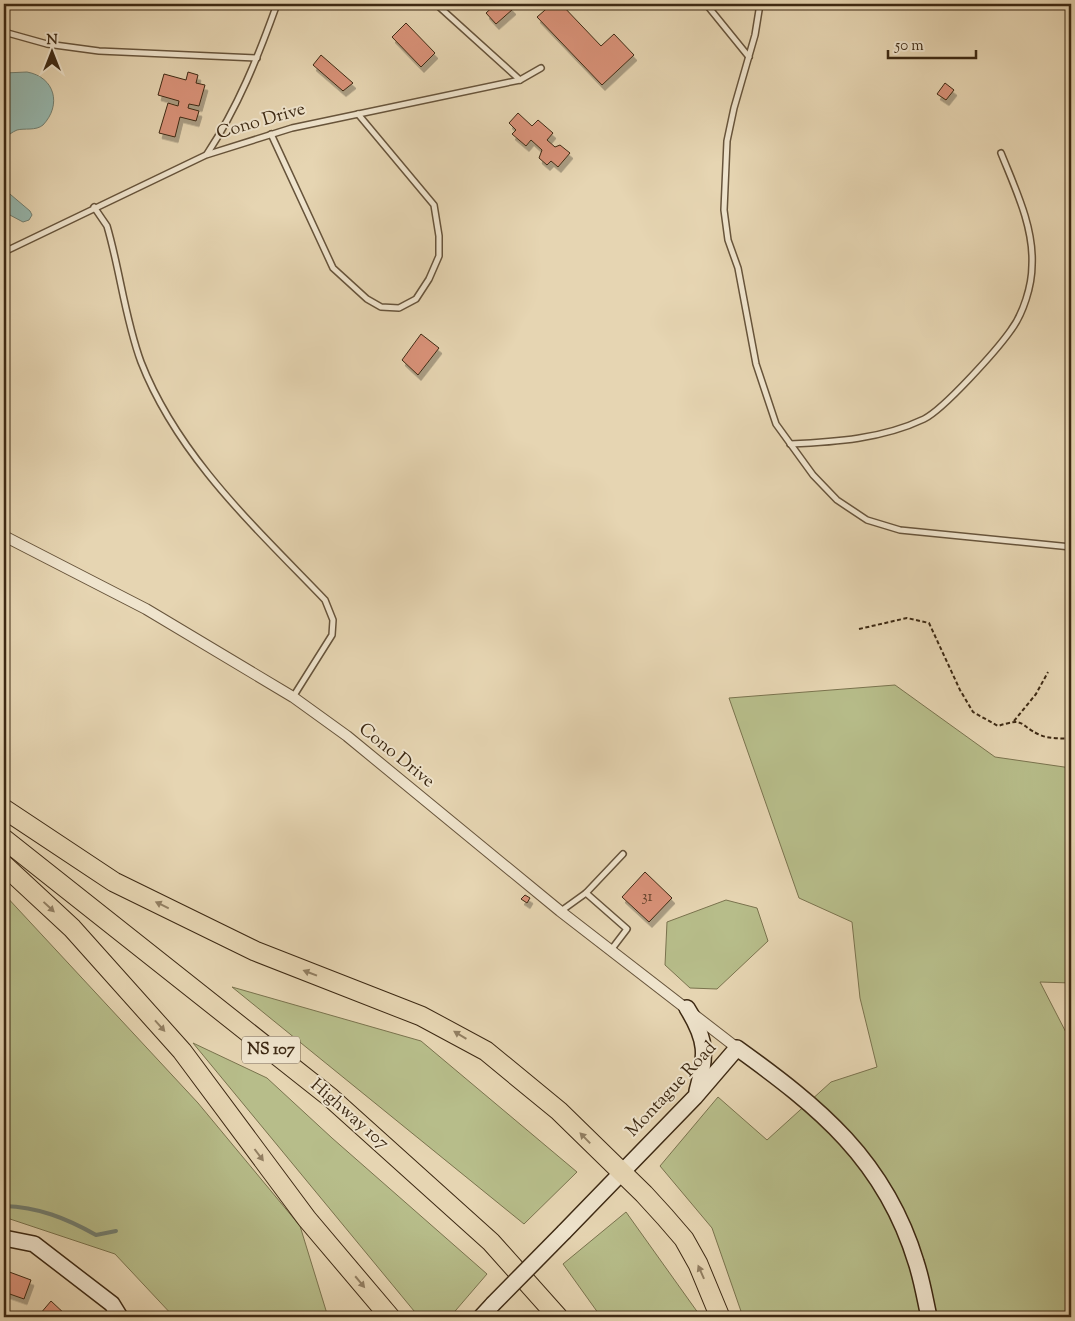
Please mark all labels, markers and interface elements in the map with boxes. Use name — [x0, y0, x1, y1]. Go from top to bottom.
north arrow — [28, 28, 78, 78]
scale bar — [888, 28, 975, 60]
text: N — [46, 31, 58, 51]
text: 50 m — [894, 36, 924, 57]
street label: Cono Drive — [214, 97, 308, 147]
street label: Cono Drive — [352, 717, 440, 795]
house number: 31 — [641, 887, 653, 908]
one-way arrow — [43, 901, 55, 913]
one-way arrow — [155, 901, 170, 909]
one-way arrow — [303, 968, 317, 976]
one-way arrow — [154, 1020, 165, 1033]
one-way arrow — [453, 1031, 466, 1040]
road number: NS 107 — [242, 1036, 300, 1064]
street label: Montague Road — [621, 1036, 723, 1144]
street label: Highway 107 — [304, 1073, 394, 1157]
one-way arrow — [579, 1132, 591, 1144]
one-way arrow — [254, 1148, 264, 1162]
one-way arrow — [697, 1265, 705, 1279]
one-way arrow — [354, 1275, 366, 1287]

